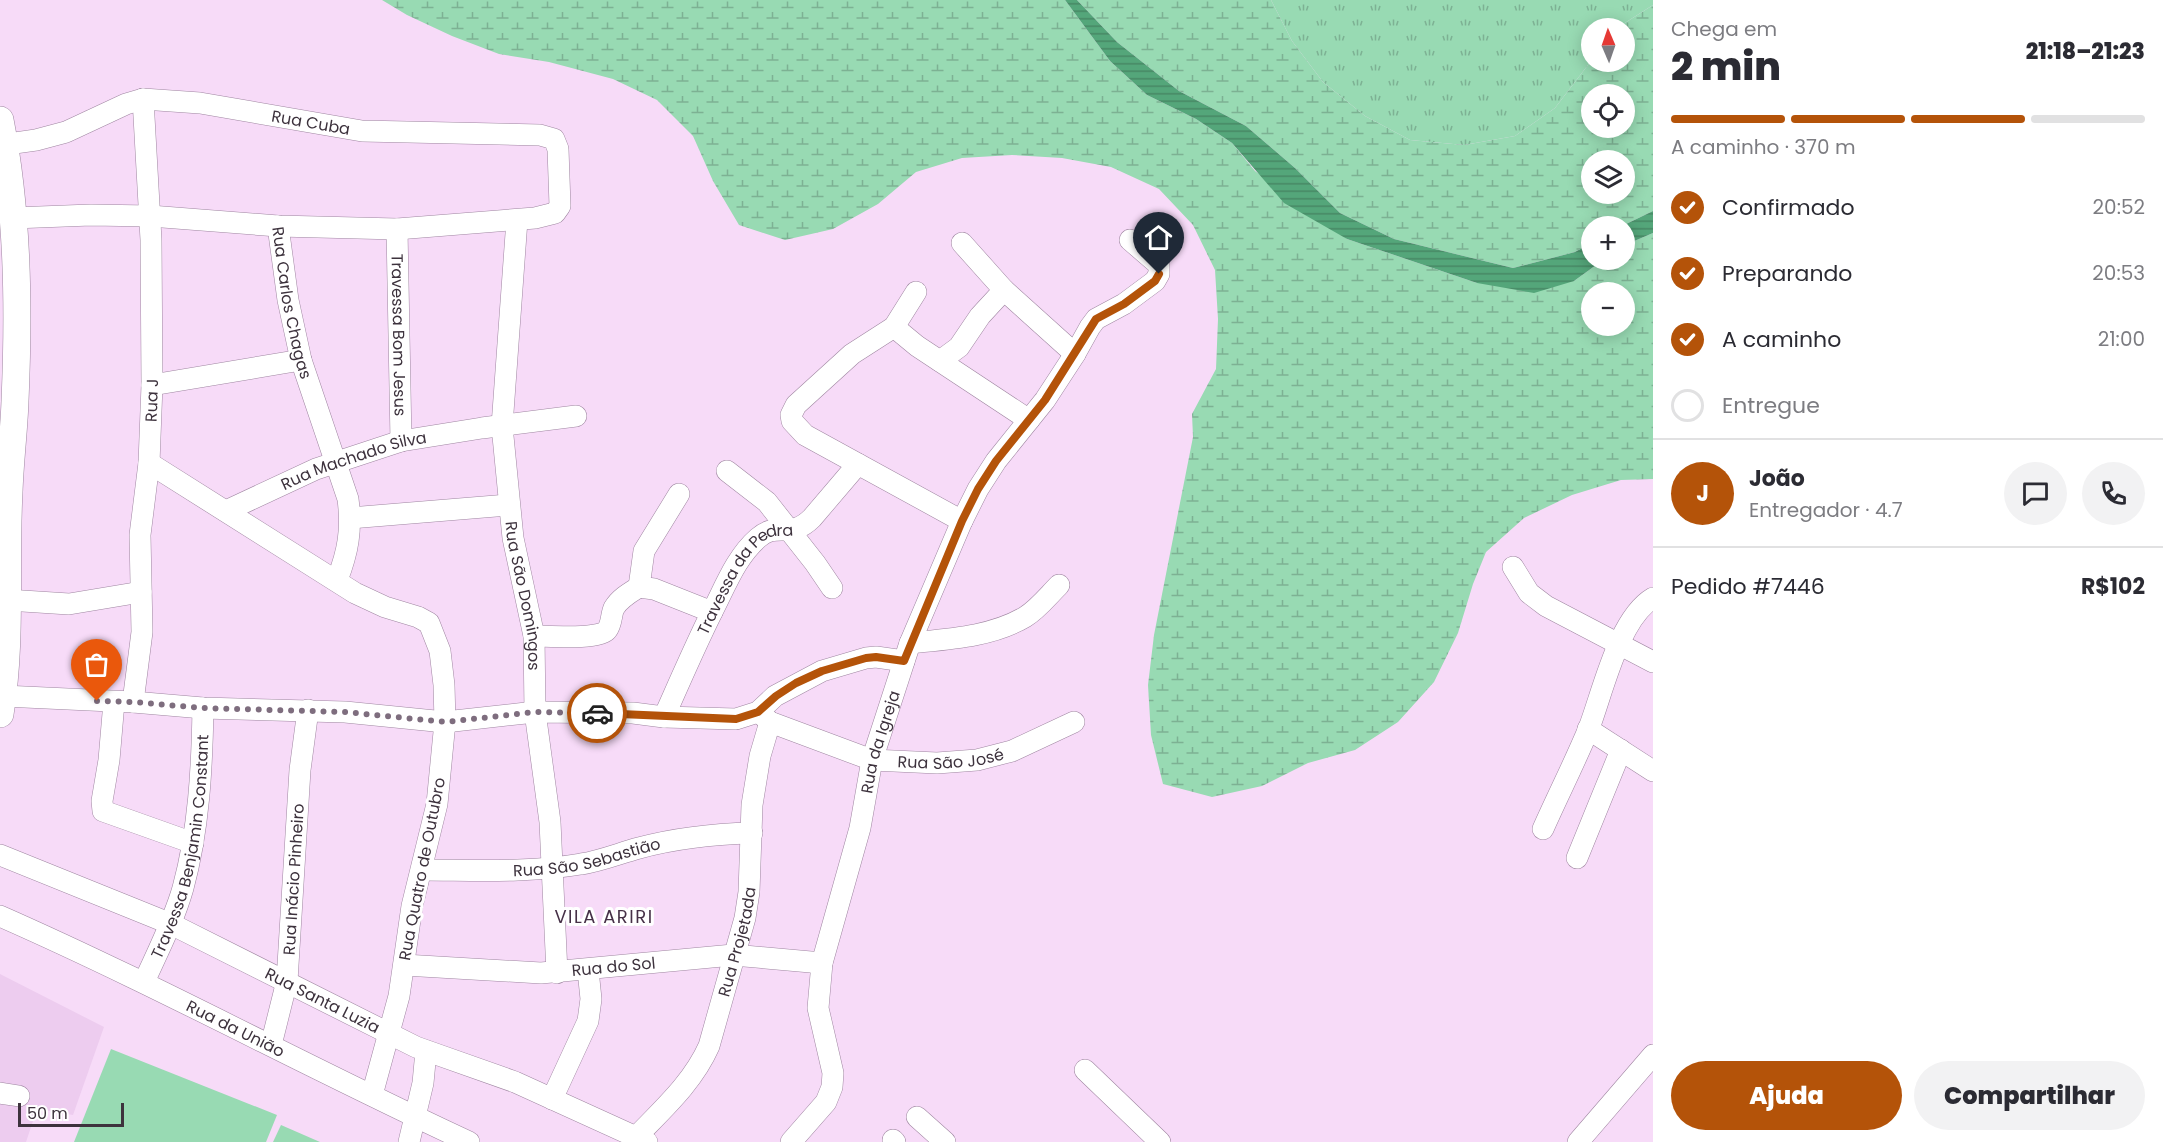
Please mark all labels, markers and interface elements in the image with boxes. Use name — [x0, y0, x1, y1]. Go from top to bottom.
text: Chega em — [1671, 15, 1777, 43]
north arrow — [1581, 18, 1635, 72]
map controls — [1581, 18, 1635, 336]
text: 21:18–21:23 — [2026, 36, 2145, 67]
text: 2 min — [1671, 39, 1781, 94]
button: locate — [1581, 84, 1635, 138]
street label: Rua Cuba — [270, 104, 352, 140]
text: A caminho · 370 m — [1671, 133, 1856, 161]
button: layers — [1581, 150, 1635, 204]
icon: check — [1671, 191, 1704, 224]
text: Confirmado — [1722, 192, 1855, 223]
text: 20:52 — [2093, 193, 2145, 221]
pin — [1133, 212, 1184, 274]
button: + — [1581, 216, 1635, 270]
icon: home — [1142, 221, 1175, 254]
street label: Rua Carlos Chagas — [267, 225, 318, 382]
street label: Travessa Bom Jesus — [386, 254, 412, 416]
icon: check — [1671, 257, 1704, 290]
text: Preparando — [1722, 258, 1852, 289]
text: 20:53 — [2092, 259, 2145, 287]
button: − — [1581, 282, 1635, 336]
icon: check — [1671, 323, 1704, 356]
text: A caminho — [1722, 324, 1841, 355]
text: 21:00 — [2098, 325, 2145, 353]
street label: Rua J — [139, 378, 164, 422]
text: Entregue — [1722, 390, 1820, 421]
street label: Rua Machado Silva — [277, 426, 428, 495]
button: chat — [2004, 462, 2067, 525]
button: phone — [2082, 462, 2145, 525]
text: João — [1749, 463, 1805, 494]
text: J — [1696, 478, 1709, 509]
text: Entregador · 4.7 — [1749, 496, 1903, 524]
street label: Travessa da Pedra — [691, 518, 794, 638]
street label: Rua São Domingos — [500, 520, 546, 671]
text: Pedido #7446 — [1671, 571, 1825, 602]
text: R$102 — [2081, 571, 2145, 602]
pin — [71, 639, 122, 701]
icon: bag — [80, 648, 113, 681]
courier — [567, 683, 627, 743]
street label: Rua da Igreja — [855, 687, 905, 795]
icon: car — [581, 697, 614, 730]
street label: Travessa Benjamin Constant — [145, 734, 214, 962]
street label: Rua São José — [897, 742, 1006, 775]
street label: Rua Quatro de Outubro — [393, 776, 451, 962]
street label: Rua Inácio Pinheiro — [277, 803, 309, 956]
street label: Rua São Sebastião — [513, 832, 662, 882]
street label: Rua Projetada — [712, 885, 761, 999]
district label: VILA ARIRI — [554, 904, 654, 929]
street label: Rua do Sol — [571, 951, 656, 982]
street label: Rua Santa Luzia — [261, 962, 384, 1039]
street label: Rua da União — [183, 994, 289, 1062]
button: Ajuda — [1671, 1061, 1902, 1130]
button: Compartilhar — [1914, 1061, 2145, 1130]
scale bar — [18, 1100, 124, 1128]
text: 50 m — [27, 1102, 68, 1125]

